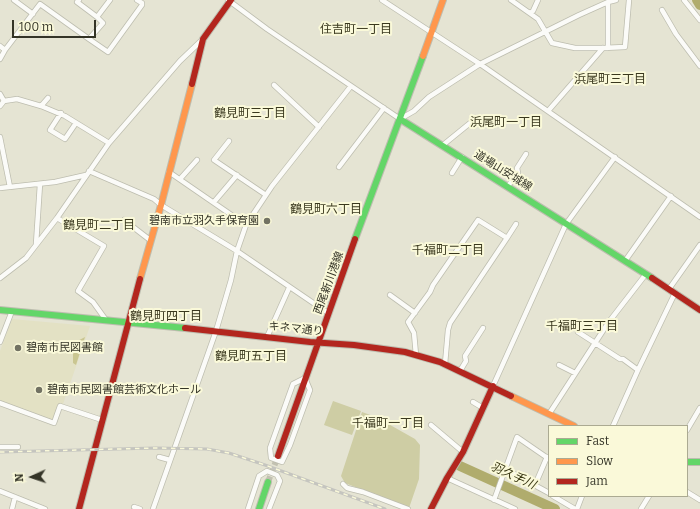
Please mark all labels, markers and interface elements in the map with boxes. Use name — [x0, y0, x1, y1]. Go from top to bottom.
scale bar — [14, 12, 98, 38]
text: 100 m — [19, 20, 53, 34]
district label: 住吉町一丁目 — [320, 23, 392, 37]
district label: 浜尾町三丁目 — [574, 73, 646, 87]
district label: 鶴見町三丁目 — [214, 107, 286, 121]
district label: 浜尾町一丁目 — [470, 116, 542, 130]
street label: 道場山安城線 — [472, 148, 534, 194]
district label: 鶴見町六丁目 — [290, 203, 362, 217]
place label: 碧南市立羽久手保育園 — [149, 214, 259, 228]
marker: 碧南市立羽久手保育園 — [262, 216, 272, 226]
district label: 鶴見町二丁目 — [63, 219, 135, 233]
district label: 千福町二丁目 — [412, 244, 484, 258]
street label: 西尾新川港線 — [312, 250, 346, 316]
district label: 鶴見町四丁目 — [130, 310, 202, 324]
street label: キネマ通り — [268, 320, 324, 338]
district label: 千福町三丁目 — [546, 320, 618, 334]
place label: 碧南市民図書館 — [26, 341, 103, 355]
marker: 碧南市民図書館 — [13, 343, 23, 353]
district label: 鶴見町五丁目 — [215, 350, 287, 364]
place label: 碧南市民図書館芸術文化ホール — [47, 383, 201, 397]
marker: 碧南市民図書館芸術文化ホール — [34, 385, 44, 395]
district label: 千福町一丁目 — [352, 417, 424, 431]
legend — [548, 425, 688, 497]
text: Fast — [586, 434, 609, 448]
text: Slow — [586, 454, 613, 468]
north arrow — [12, 457, 52, 497]
water label: 羽久手川 — [488, 459, 538, 493]
text: N — [13, 473, 26, 482]
text: Jam — [586, 474, 608, 488]

